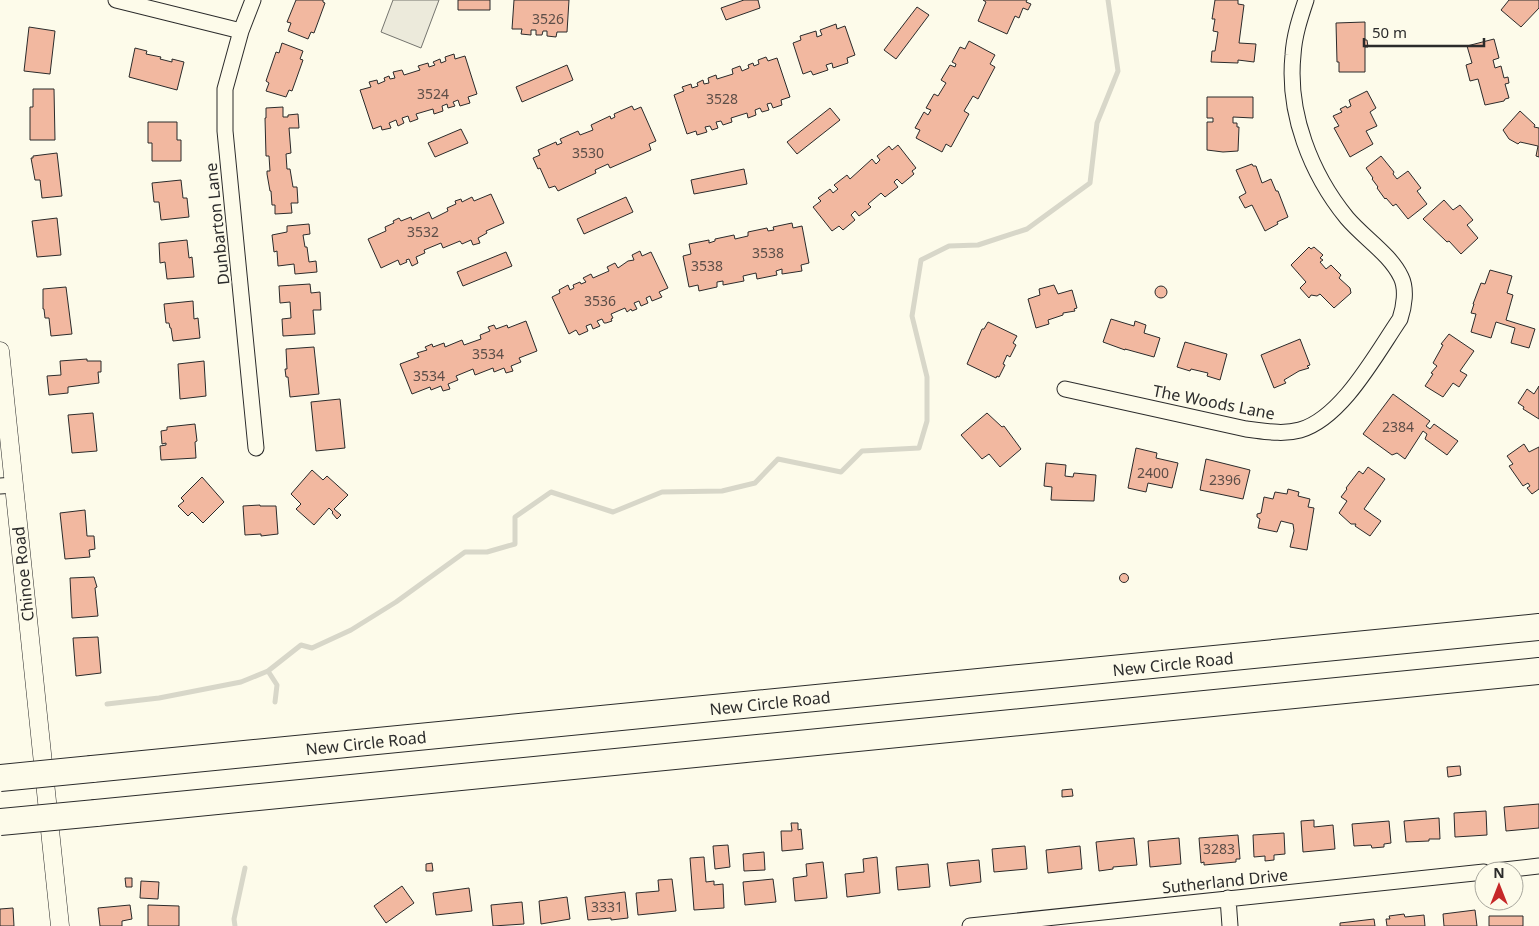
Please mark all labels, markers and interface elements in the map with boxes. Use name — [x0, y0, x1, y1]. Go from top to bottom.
house number: 3526 — [532, 9, 564, 28]
scale bar — [1364, 15, 1484, 47]
text: 50 m — [1372, 22, 1407, 42]
house number: 3524 — [417, 84, 449, 103]
house number: 3528 — [706, 89, 738, 108]
house number: 3530 — [572, 143, 604, 162]
street label: Dunbarton Lane — [200, 162, 234, 286]
house number: 3532 — [407, 222, 439, 241]
house number: 3538 — [752, 243, 784, 262]
house number: 3538 — [691, 256, 723, 275]
house number: 3536 — [584, 291, 616, 310]
house number: 3534 — [472, 344, 504, 363]
house number: 3534 — [413, 366, 445, 385]
street label: The Woods Lane — [1151, 379, 1277, 425]
house number: 2384 — [1382, 417, 1414, 436]
house number: 2400 — [1137, 463, 1169, 482]
house number: 2396 — [1209, 470, 1241, 489]
street label: Chinoe Road — [7, 525, 39, 623]
street label: New Circle Road — [1111, 647, 1235, 681]
street label: New Circle Road — [708, 686, 832, 720]
street label: New Circle Road — [304, 726, 428, 760]
house number: 3283 — [1203, 839, 1235, 858]
north arrow — [1474, 861, 1524, 911]
street label: Sutherland Drive — [1161, 863, 1289, 899]
text: N — [1493, 863, 1505, 882]
house number: 3331 — [591, 897, 623, 916]

